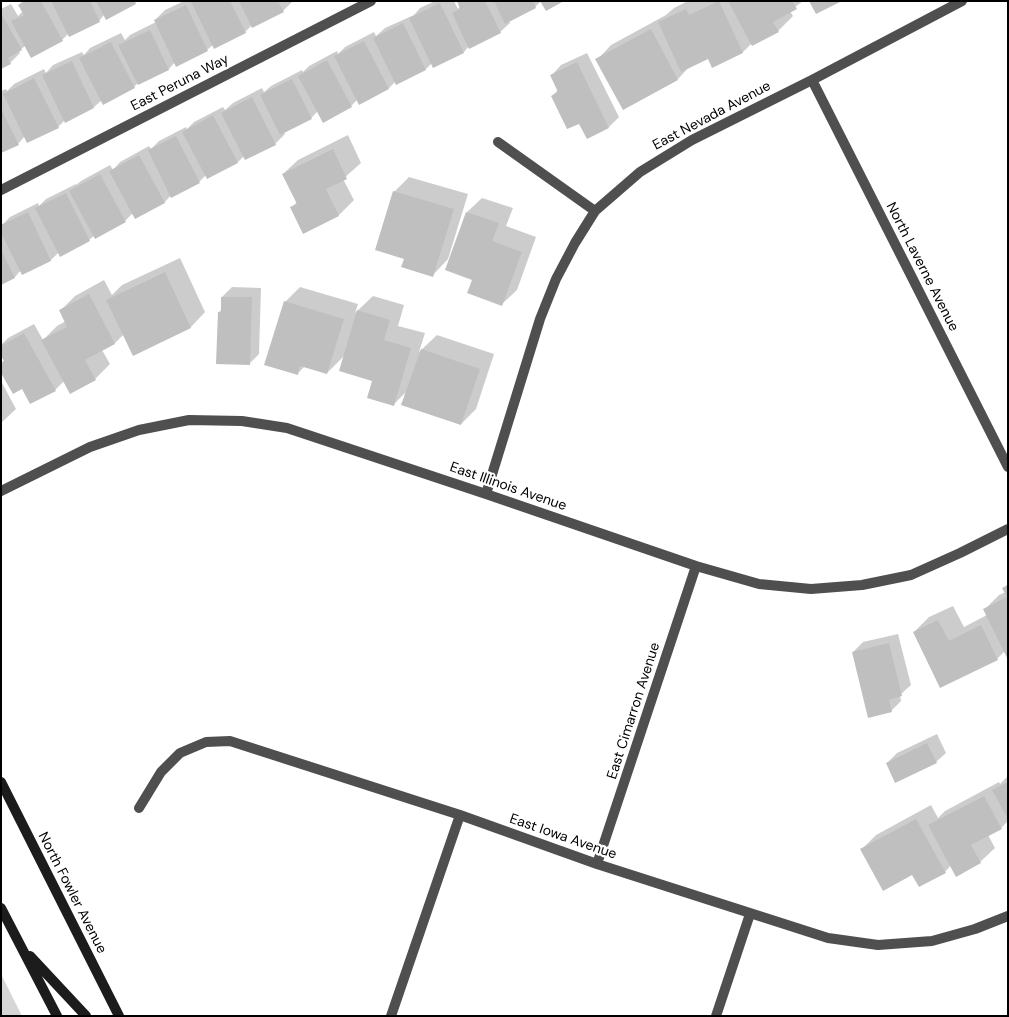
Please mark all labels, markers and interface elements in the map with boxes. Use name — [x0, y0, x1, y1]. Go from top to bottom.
street label: East Peruna Way — [128, 51, 232, 115]
street label: East Nevada Avenue — [650, 78, 774, 154]
street label: North Laverne Avenue — [882, 200, 962, 334]
street label: East Illinois Avenue — [447, 459, 569, 515]
street label: East Cimarron Avenue — [604, 641, 664, 781]
street label: East Iowa Avenue — [507, 811, 619, 863]
street label: North Fowler Avenue — [34, 830, 110, 956]

